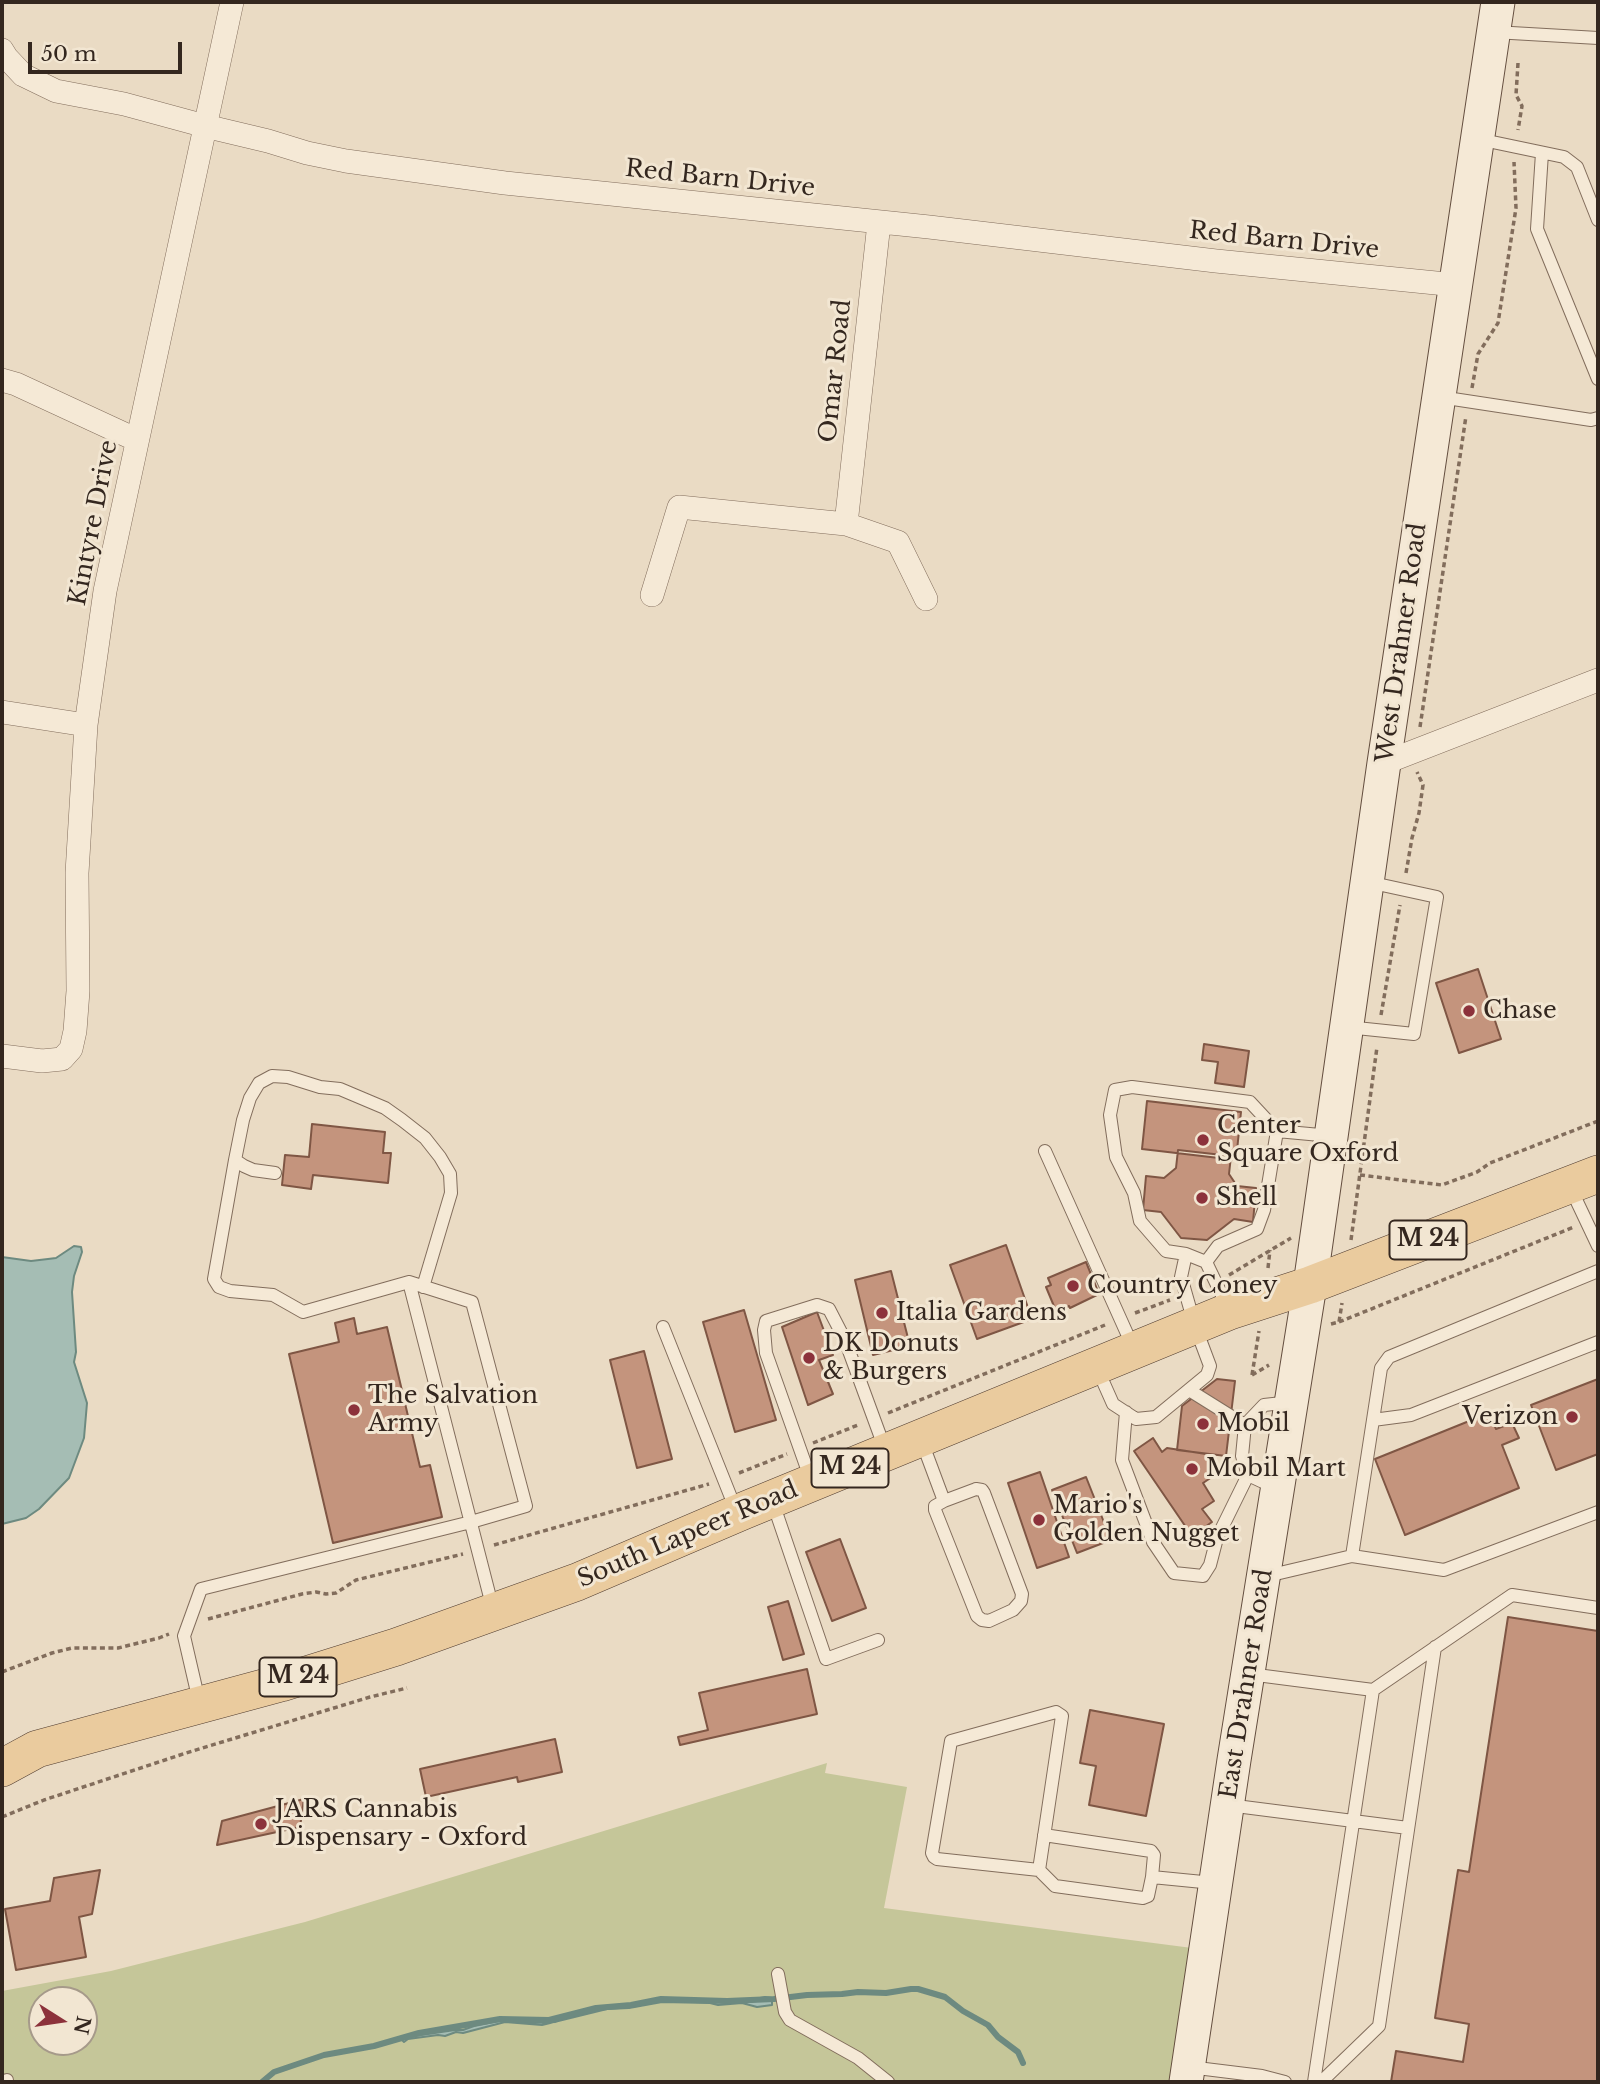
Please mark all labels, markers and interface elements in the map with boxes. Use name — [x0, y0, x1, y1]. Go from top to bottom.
scale bar — [32, 28, 186, 72]
text: 50 m — [41, 41, 96, 67]
street label: Red Barn Drive — [624, 155, 816, 203]
street label: Red Barn Drive — [1188, 217, 1380, 265]
street label: Omar Road — [814, 298, 858, 444]
street label: Kintyre Drive — [64, 438, 124, 608]
street label: West Drahner Road — [1371, 521, 1433, 765]
place label: Chase — [1483, 997, 1557, 1025]
marker: Chase — [1461, 1003, 1477, 1019]
place label: Center Square Oxford — [1217, 1112, 1399, 1168]
marker: Center Square Oxford — [1195, 1132, 1211, 1148]
place label: Shell — [1216, 1184, 1277, 1212]
marker: Shell — [1194, 1190, 1210, 1206]
road number: M 24 — [1390, 1220, 1466, 1260]
place label: Country Coney — [1087, 1272, 1278, 1300]
marker: Country Coney — [1065, 1278, 1081, 1294]
place label: Italia Gardens — [896, 1299, 1067, 1327]
marker: Italia Gardens — [874, 1305, 890, 1321]
place label: DK Donuts & Burgers — [823, 1330, 959, 1386]
marker: DK Donuts & Burgers — [801, 1350, 817, 1366]
place label: The Salvation Army — [368, 1382, 538, 1438]
marker: The Salvation Army — [346, 1402, 362, 1418]
place label: Verizon — [1462, 1403, 1558, 1431]
marker: Verizon — [1564, 1409, 1580, 1425]
place label: Mobil — [1217, 1410, 1290, 1438]
marker: Mobil — [1195, 1416, 1211, 1432]
road number: M 24 — [812, 1448, 888, 1488]
place label: Mobil Mart — [1206, 1455, 1346, 1483]
marker: Mobil Mart — [1184, 1461, 1200, 1477]
street label: South Lapeer Road — [574, 1476, 802, 1594]
place label: Mario's Golden Nugget — [1053, 1492, 1239, 1548]
marker: Mario's Golden Nugget — [1031, 1512, 1047, 1528]
street label: East Drahner Road — [1215, 1567, 1279, 1801]
road number: M 24 — [260, 1658, 336, 1696]
place label: JARS Cannabis Dispensary - Oxford — [275, 1796, 527, 1852]
marker: JARS Cannabis Dispensary - Oxford — [253, 1816, 269, 1832]
north arrow — [28, 1986, 98, 2056]
text: N — [69, 2014, 95, 2036]

